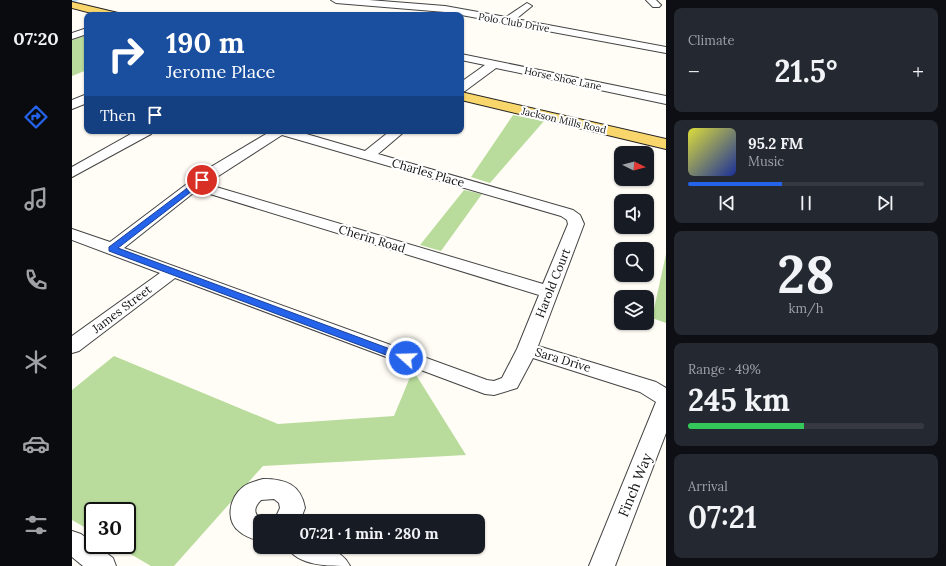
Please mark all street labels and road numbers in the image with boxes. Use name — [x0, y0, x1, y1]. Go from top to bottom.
street label: Polo Club Drive — [477, 10, 551, 35]
street label: Horse Shoe Lane — [523, 64, 603, 93]
street label: Jackson Mills Road — [519, 104, 608, 137]
street label: Charles Place — [390, 155, 467, 190]
street label: Cherin Road — [337, 221, 407, 256]
street label: Harold Court — [532, 246, 573, 320]
street label: James Street — [88, 281, 155, 336]
street label: Sara Drive — [533, 344, 593, 375]
street label: Finch Way — [614, 450, 656, 520]

